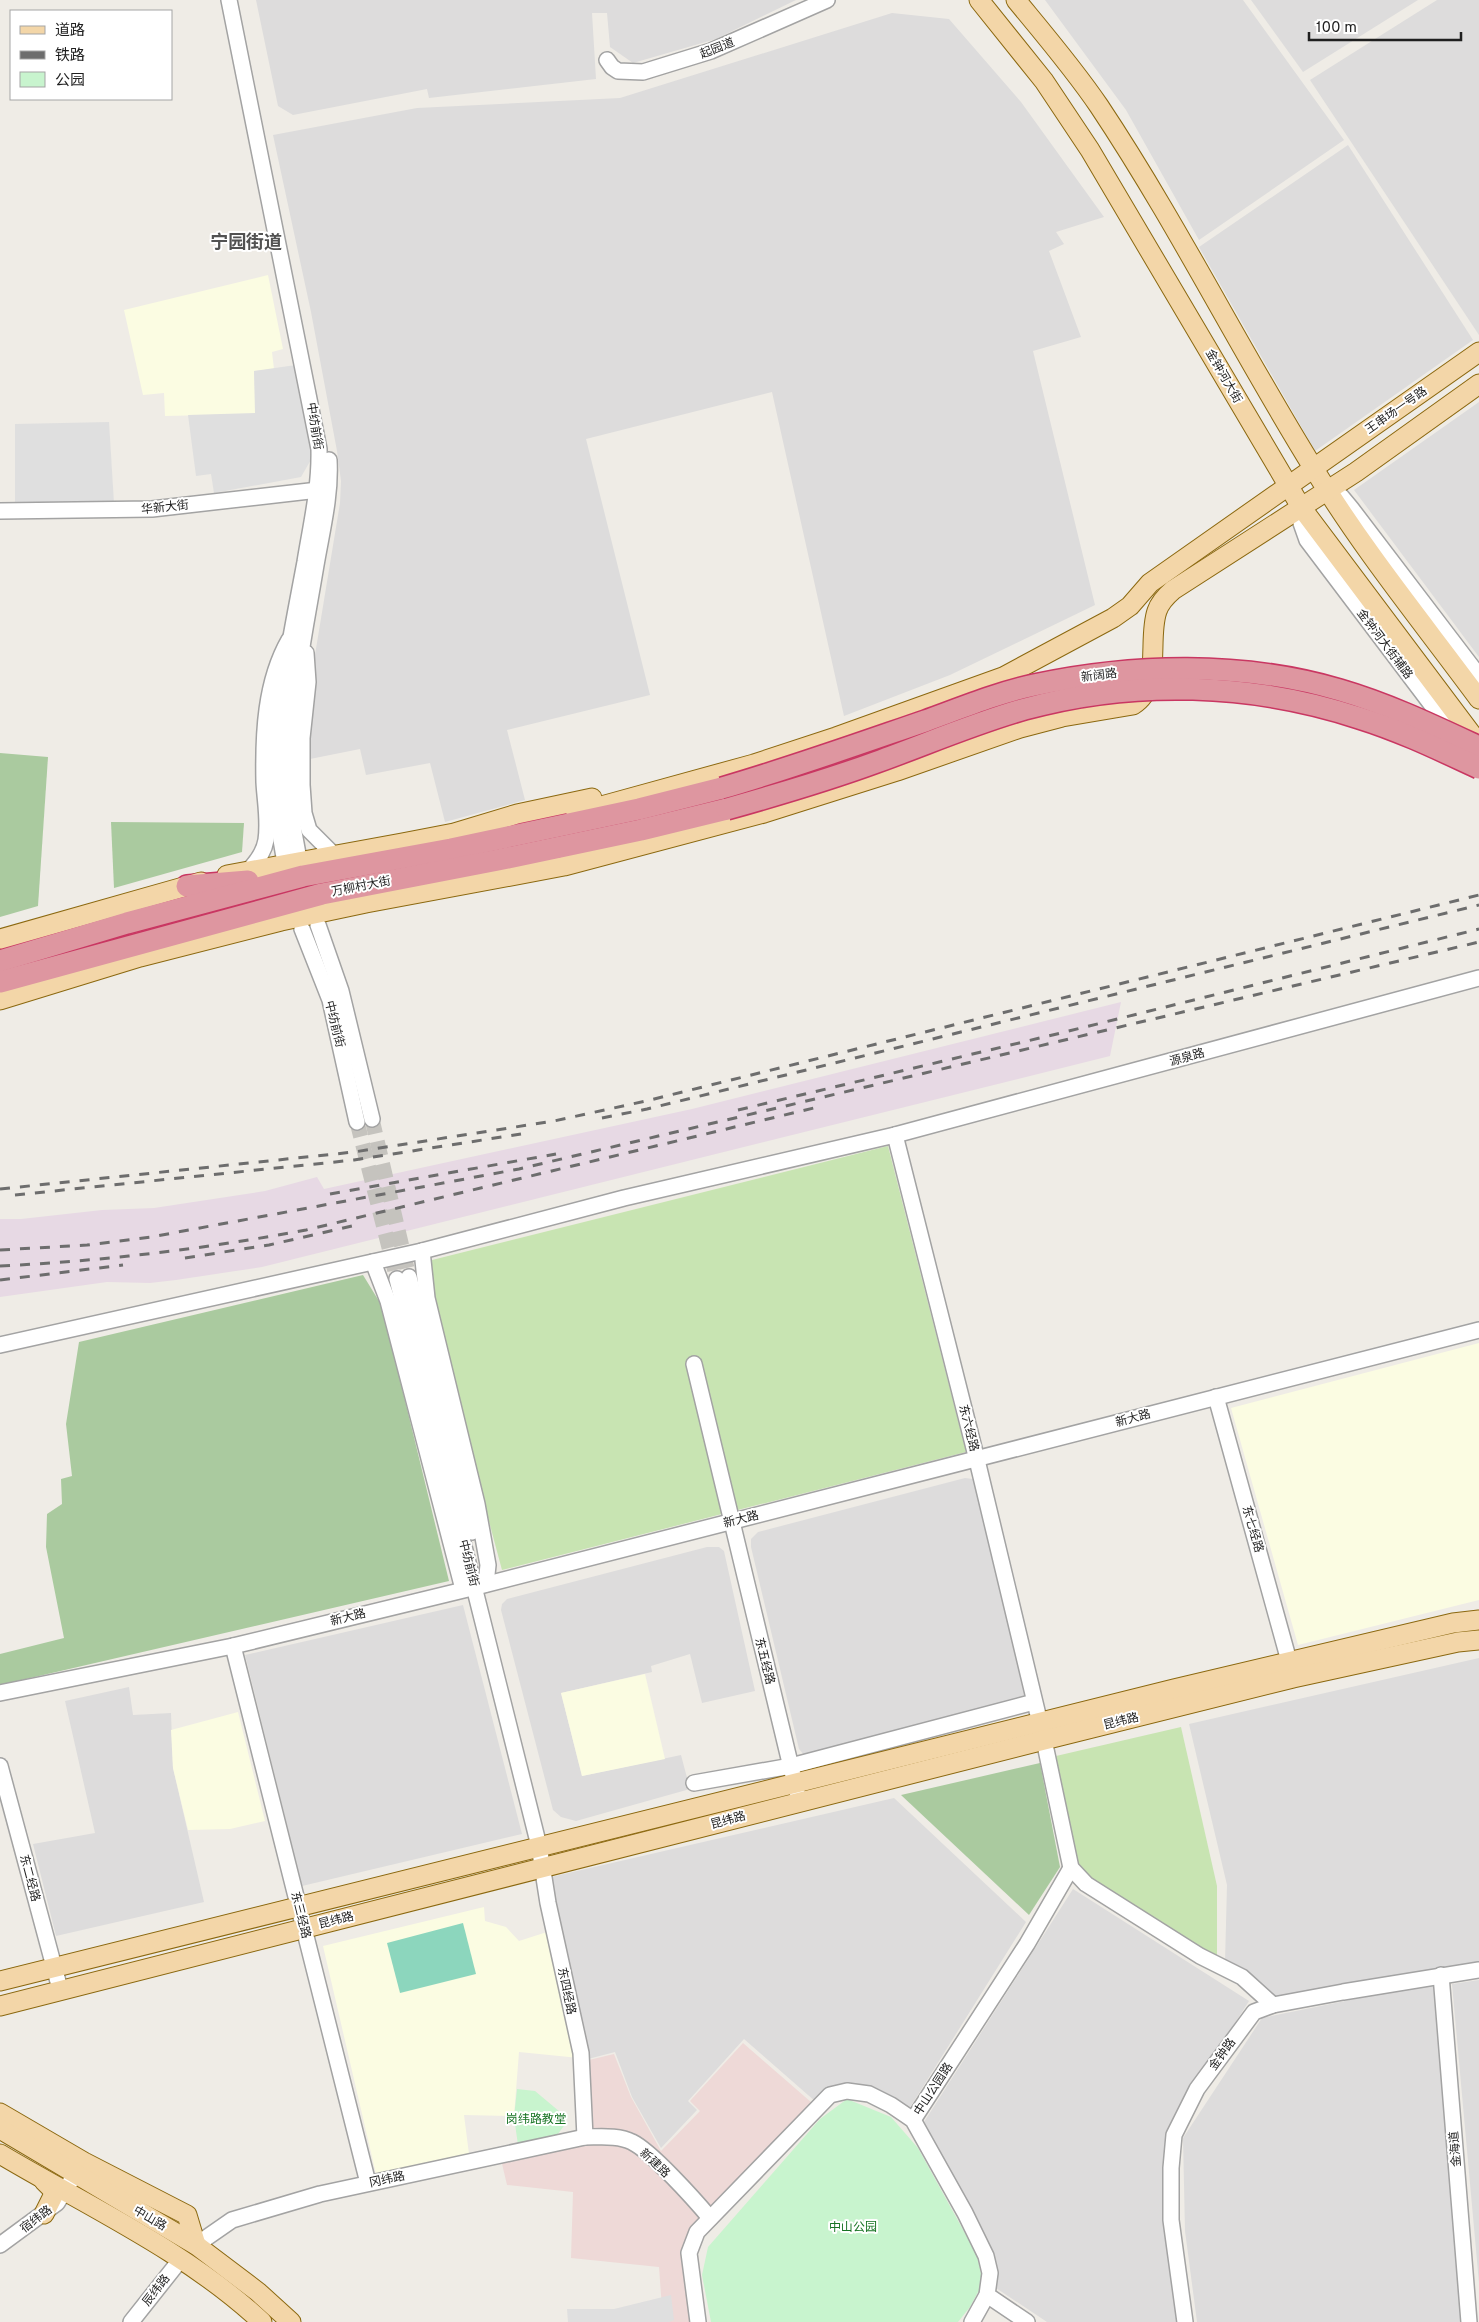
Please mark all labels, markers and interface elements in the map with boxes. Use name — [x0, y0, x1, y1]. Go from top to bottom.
legend — [10, 10, 172, 100]
scale bar — [1309, 10, 1462, 42]
text: 100 m — [1316, 19, 1357, 38]
text: 道路 — [55, 22, 85, 41]
street label: 起园道 — [698, 35, 737, 63]
text: 铁路 — [55, 47, 85, 66]
text: 公园 — [55, 72, 85, 91]
district label: 宁园街道 — [210, 232, 282, 255]
street label: 金钟河大街 — [1201, 347, 1245, 406]
street label: 王串场一号路 — [1362, 384, 1431, 438]
street label: 中纺前街 — [302, 401, 326, 451]
street label: 华新大街 — [140, 498, 190, 518]
street label: 金钟河大街辅路 — [1353, 606, 1416, 683]
street label: 新阔路 — [1080, 666, 1118, 686]
street label: 万柳村大街 — [330, 873, 392, 901]
street label: 中纺前街 — [320, 999, 348, 1049]
street label: 源泉路 — [1168, 1046, 1207, 1070]
street label: 东六经路 — [954, 1403, 982, 1453]
street label: 新大路 — [1114, 1407, 1153, 1431]
street label: 东七经路 — [1238, 1504, 1266, 1555]
street label: 新大路 — [722, 1508, 761, 1532]
street label: 中纺前街 — [454, 1538, 482, 1588]
street label: 新大路 — [329, 1606, 368, 1630]
street label: 东五经路 — [750, 1636, 778, 1686]
street label: 昆纬路 — [1102, 1710, 1141, 1734]
street label: 昆纬路 — [709, 1809, 748, 1833]
street label: 东二经路 — [15, 1853, 43, 1904]
street label: 东三经路 — [286, 1890, 314, 1940]
street label: 昆纬路 — [317, 1909, 356, 1933]
street label: 东四经路 — [553, 1966, 579, 2016]
street label: 金钟路 — [1206, 2035, 1240, 2074]
street label: 中山公园路 — [911, 2060, 957, 2119]
park label: 岗纬路教堂 — [506, 2112, 566, 2128]
street label: 金海道 — [1446, 2130, 1466, 2168]
street label: 新建路 — [636, 2146, 673, 2182]
street label: 冈纬路 — [368, 2168, 406, 2192]
street label: 宿纬路 — [17, 2203, 56, 2237]
street label: 中山路 — [130, 2203, 169, 2235]
park label: 中山公园 — [829, 2220, 877, 2236]
street label: 辰纬路 — [139, 2272, 174, 2310]

